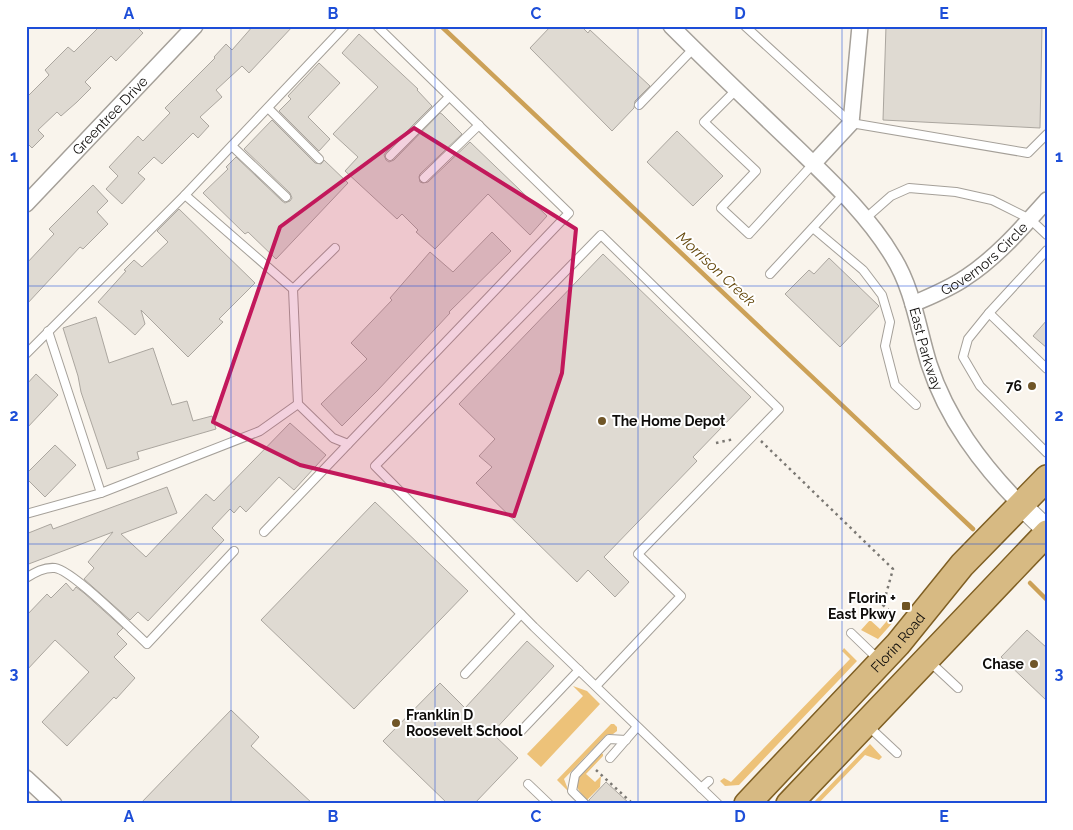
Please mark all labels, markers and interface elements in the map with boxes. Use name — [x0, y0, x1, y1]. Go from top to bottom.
text: A — [124, 4, 135, 23]
text: B — [328, 4, 339, 23]
text: C — [531, 4, 542, 23]
text: D — [734, 4, 746, 23]
text: E — [939, 4, 949, 23]
street label: Greentree Drive — [69, 73, 151, 158]
text: 1 — [10, 147, 18, 166]
text: 1 — [1055, 147, 1063, 166]
street label: Governors Circle — [938, 219, 1031, 298]
water label: Morrison Creek — [673, 228, 759, 310]
street label: East Parkway — [906, 305, 946, 393]
place label: 76 — [1006, 378, 1022, 394]
marker: 76 — [1026, 380, 1038, 392]
text: 2 — [9, 406, 19, 425]
text: 2 — [1054, 406, 1064, 425]
place label: The Home Depot — [612, 413, 726, 429]
marker: The Home Depot — [596, 415, 608, 427]
place label: Florin + East Pkwy — [828, 590, 896, 622]
marker: Florin + East Pkwy — [900, 600, 912, 612]
street label: Florin Road — [868, 610, 928, 676]
place label: Chase — [983, 656, 1025, 672]
marker: Chase — [1028, 658, 1040, 670]
text: 3 — [10, 664, 19, 683]
text: 3 — [1055, 664, 1064, 683]
place label: Franklin D Roosevelt School — [406, 707, 523, 739]
marker: Franklin D Roosevelt School — [390, 717, 402, 729]
text: A — [124, 807, 135, 826]
text: B — [328, 807, 339, 826]
text: C — [531, 807, 542, 826]
text: D — [734, 807, 746, 826]
text: E — [939, 807, 949, 826]

